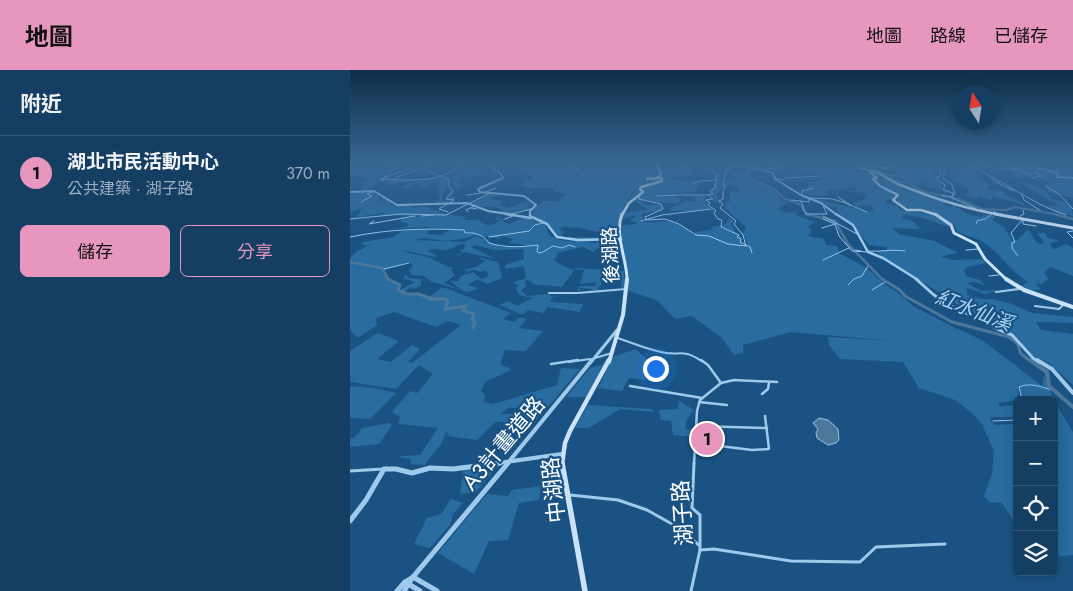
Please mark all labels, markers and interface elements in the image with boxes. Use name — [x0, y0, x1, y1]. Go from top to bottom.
text: 地圖 — [25, 19, 73, 54]
text: 地圖 — [866, 23, 902, 49]
text: 路線 — [930, 23, 966, 49]
text: 已儲存 — [994, 23, 1048, 49]
north arrow — [953, 85, 998, 130]
text: 附近 — [20, 89, 62, 119]
text: 湖北市民活動中心 — [67, 148, 219, 175]
text: 1 — [32, 162, 40, 185]
text: 370 m — [286, 162, 330, 185]
text: 公共建築 · 湖子路 — [67, 177, 193, 200]
button: 儲存 — [20, 225, 170, 277]
button: 分享 — [180, 225, 330, 277]
street label: 後湖路 — [596, 226, 625, 284]
water label: 紅水仙溪 — [931, 283, 1019, 339]
your location — [643, 356, 669, 382]
street label: A3計畫道路 — [454, 389, 552, 497]
map controls — [1013, 396, 1058, 576]
button: + — [1013, 396, 1058, 441]
pin: 1 — [691, 420, 723, 458]
button: − — [1013, 441, 1058, 486]
street label: 中湖路 — [534, 456, 572, 524]
street label: 湖子路 — [664, 479, 700, 547]
button: locate — [1013, 486, 1058, 531]
button: layers — [1013, 531, 1058, 576]

